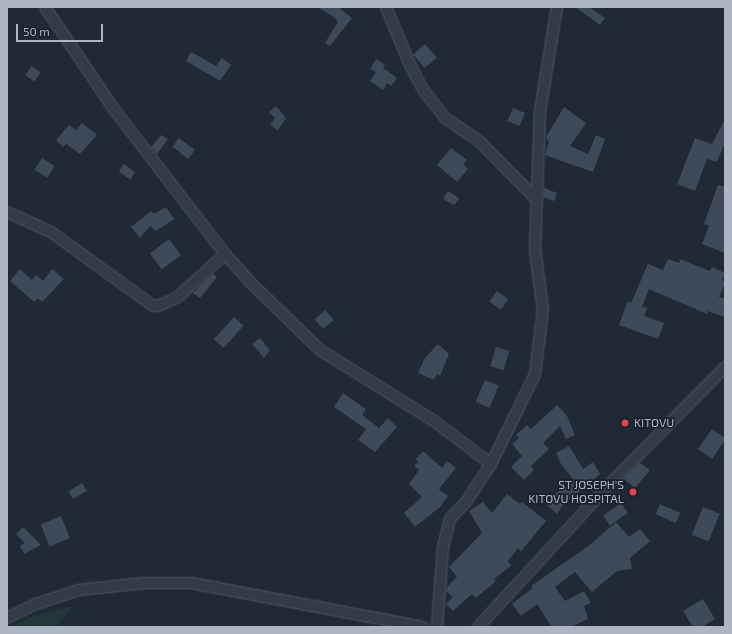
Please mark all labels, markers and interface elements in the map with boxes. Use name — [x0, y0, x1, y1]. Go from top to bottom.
scale bar — [18, 16, 105, 42]
text: 50 m — [23, 24, 50, 38]
place label: KITOVU — [634, 416, 674, 430]
marker: KITOVU — [619, 417, 631, 429]
place label: ST JOSEPH'S KITOVU HOSPITAL — [528, 478, 624, 506]
marker: ST JOSEPH'S KITOVU HOSPITAL — [627, 486, 639, 498]

